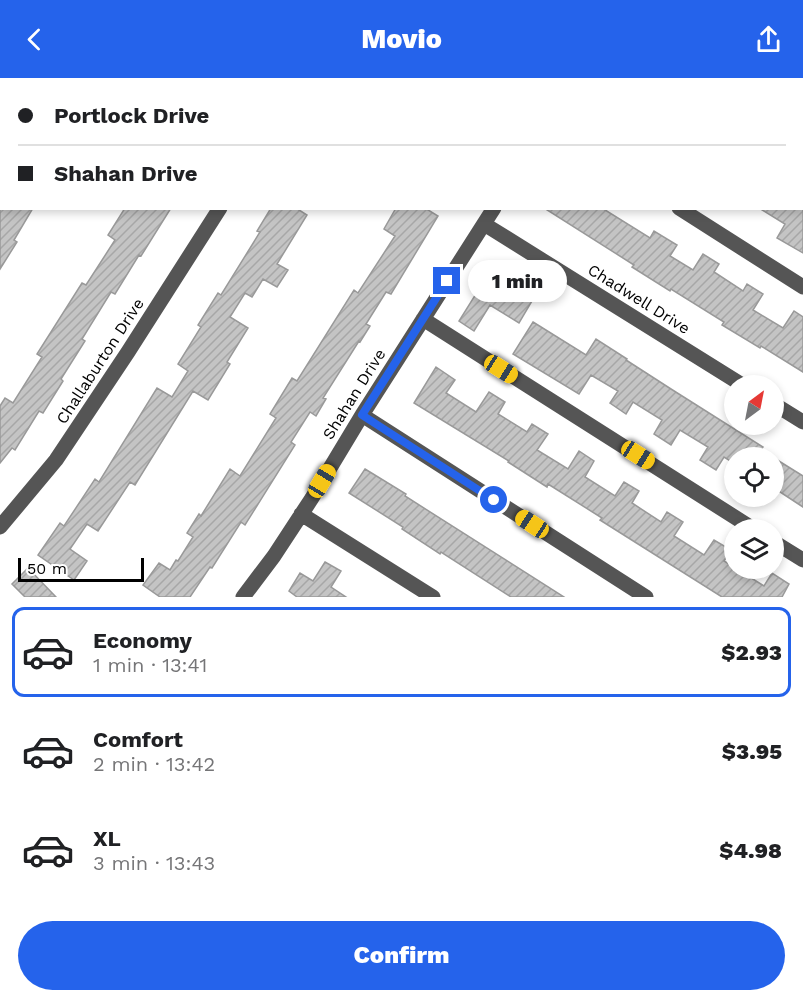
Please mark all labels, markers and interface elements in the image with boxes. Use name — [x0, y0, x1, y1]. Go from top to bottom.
icon: back — [18, 23, 51, 56]
text: Movio — [361, 23, 442, 55]
icon: share — [752, 23, 785, 56]
text: Portlock Drive — [54, 103, 209, 128]
text: Shahan Drive — [54, 161, 197, 186]
callout: 1 min — [468, 260, 567, 302]
street label: Chadwell Drive — [584, 260, 694, 338]
route end — [433, 267, 460, 294]
text: 1 min — [492, 269, 543, 293]
street label: Challaburton Drive — [52, 295, 148, 427]
street label: Shahan Drive — [319, 345, 389, 443]
car — [481, 352, 521, 386]
north arrow — [724, 375, 784, 435]
map controls — [724, 375, 784, 579]
car — [618, 438, 658, 472]
button: locate — [724, 447, 784, 507]
car — [305, 461, 339, 501]
route start — [480, 486, 507, 513]
car — [512, 507, 552, 541]
button: layers — [724, 519, 784, 579]
scale bar — [18, 555, 144, 582]
text: 50 m — [27, 559, 67, 578]
icon: car — [21, 625, 75, 679]
text: Economy — [93, 628, 192, 653]
text: $2.93 — [721, 640, 782, 665]
text: 1 min · 13:41 — [93, 653, 207, 677]
icon: car — [21, 724, 75, 778]
text: Comfort — [93, 727, 183, 752]
text: $3.95 — [722, 739, 782, 764]
text: 2 min · 13:42 — [93, 752, 215, 776]
icon: car — [21, 823, 75, 877]
text: XL — [93, 826, 121, 851]
text: $4.98 — [719, 838, 782, 863]
text: 3 min · 13:43 — [93, 851, 215, 875]
button: Confirm — [18, 921, 785, 990]

